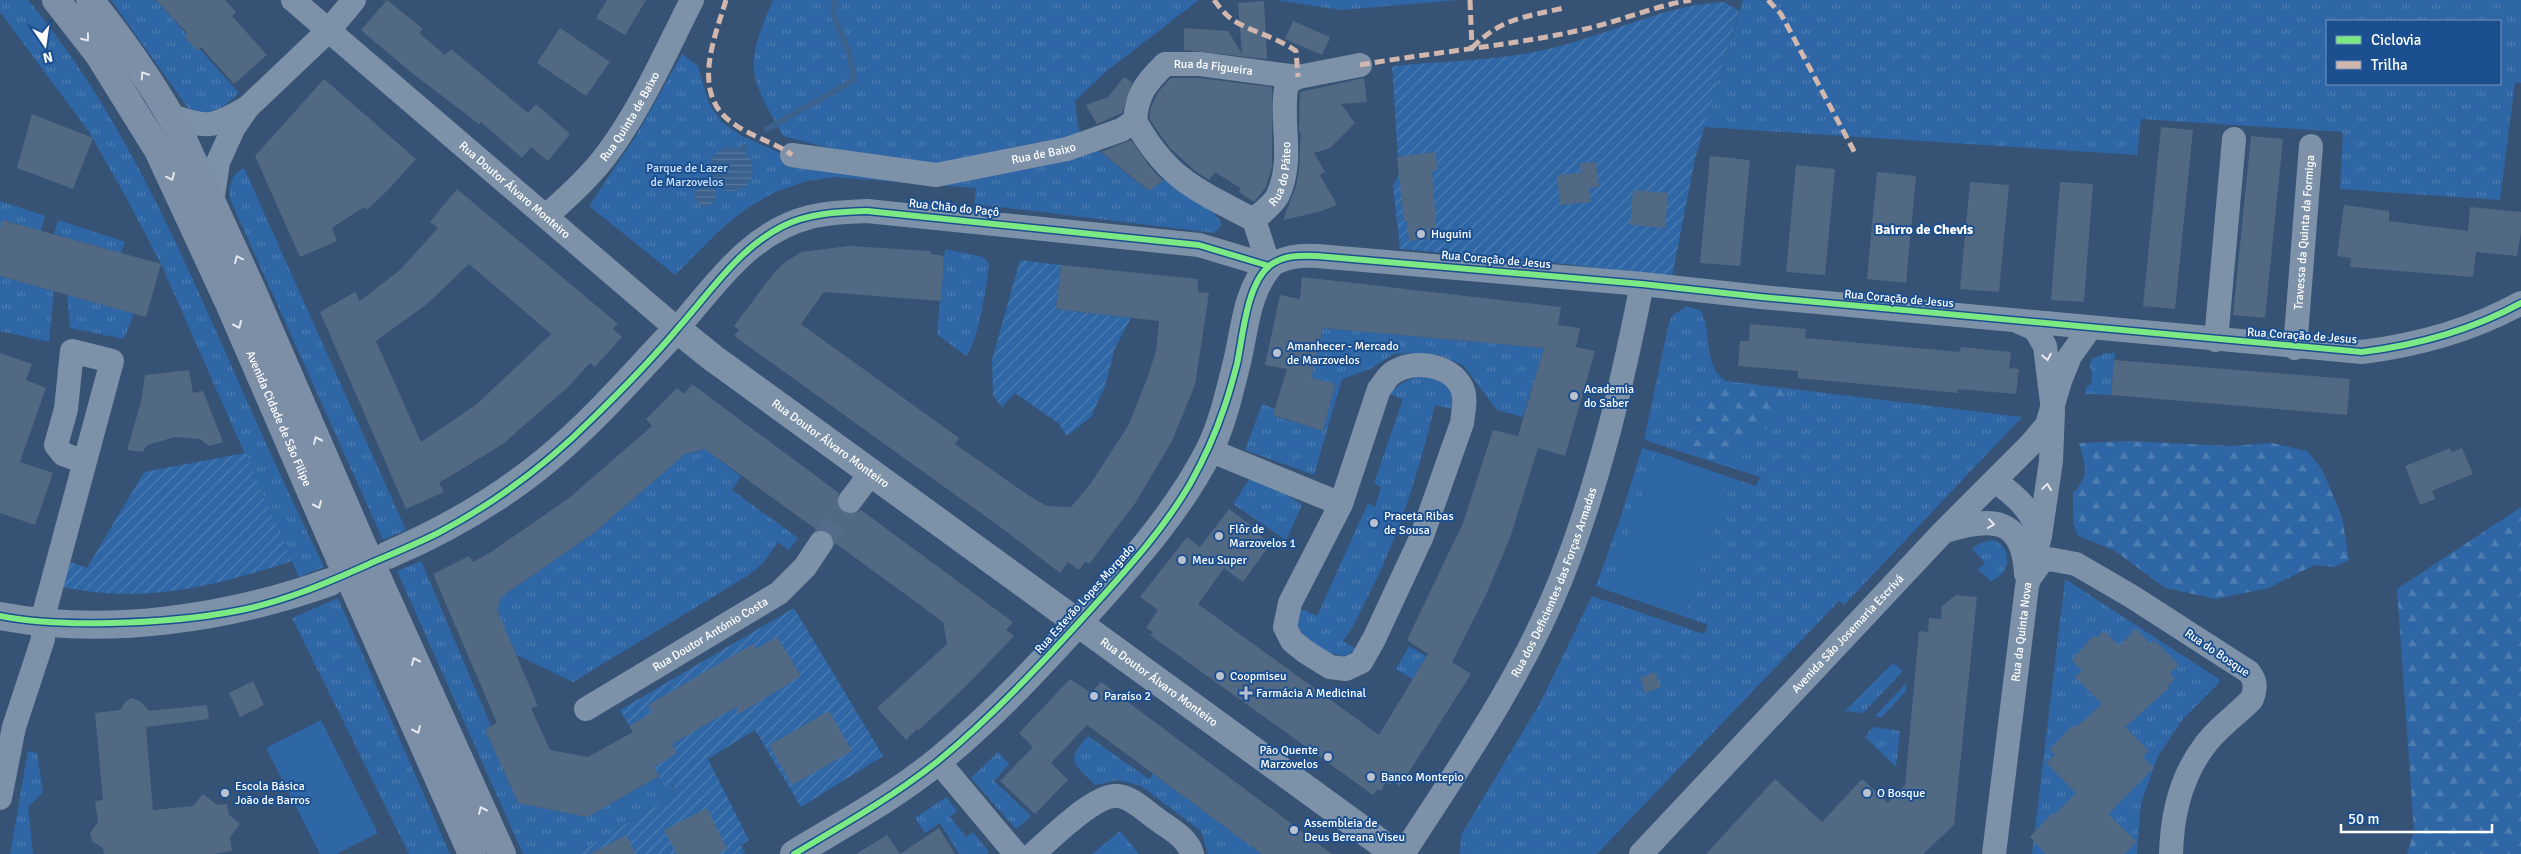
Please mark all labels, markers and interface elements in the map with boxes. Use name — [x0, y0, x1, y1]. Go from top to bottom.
north arrow — [20, 20, 70, 70]
legend — [2326, 20, 2501, 85]
text: Ciclovia — [2371, 31, 2421, 49]
one-way arrow — [80, 33, 89, 42]
text: N — [41, 48, 54, 67]
text: Trilha — [2371, 56, 2408, 74]
street label: Rua da Figueira — [1174, 57, 1254, 78]
street label: Rua Quinta de Baixo — [597, 69, 663, 164]
one-way arrow — [141, 72, 150, 81]
street label: Rua Doutor Álvaro Monteiro — [456, 138, 573, 242]
street label: Rua de Baixo — [1010, 139, 1078, 167]
street label: Rua do Páteo — [1265, 142, 1294, 210]
street label: Travessa da Quinta da Formiga — [2291, 154, 2318, 310]
park label: Parque de Lazer de Marzovelos — [646, 161, 728, 190]
one-way arrow — [164, 172, 175, 181]
street label: Rua Chão do Paçô — [908, 196, 1000, 220]
district label: Bairro de Chevis — [1875, 221, 1973, 238]
place label: Huguini — [1431, 227, 1472, 242]
marker: Huguini — [1415, 228, 1427, 240]
street label: Rua Coração de Jesus — [1441, 248, 1551, 272]
one-way arrow — [233, 255, 244, 264]
street label: Rua Coração de Jesus — [1844, 287, 1954, 311]
one-way arrow — [232, 320, 243, 329]
street label: Rua Coração de Jesus — [2247, 325, 2357, 347]
place label: Amanhecer - Mercado de Marzovelos — [1287, 339, 1399, 368]
marker: Amanhecer - Mercado de Marzovelos — [1271, 347, 1283, 359]
street label: Avenida Cidade de São Filipe — [243, 348, 315, 489]
one-way arrow — [2042, 352, 2052, 361]
place label: Academia do Saber — [1584, 382, 1634, 411]
marker: Academia do Saber — [1568, 390, 1580, 402]
street label: Rua Doutor Álvaro Monteiro — [769, 396, 892, 491]
one-way arrow — [312, 436, 323, 445]
one-way arrow — [2041, 483, 2052, 491]
street label: Rua dos Deficientes das Forças Armadas — [1508, 486, 1600, 680]
one-way arrow — [311, 500, 322, 509]
place label: Praceta Ribas de Sousa — [1384, 509, 1454, 538]
marker: Praceta Ribas de Sousa — [1368, 517, 1380, 529]
one-way arrow — [1988, 518, 1996, 529]
place label: Flôr de Marzovelos 1 — [1229, 522, 1296, 551]
marker: Flôr de Marzovelos 1 — [1213, 530, 1225, 542]
street label: Rua Estevão Lopes Morgado — [1032, 541, 1138, 657]
place label: Meu Super — [1192, 553, 1247, 568]
marker: Meu Super — [1176, 554, 1188, 566]
street label: Avenida São Josemaria Escrivá — [1788, 571, 1907, 696]
street label: Rua da Quinta Nova — [2008, 580, 2035, 682]
street label: Rua Doutor António Costa — [650, 594, 771, 675]
street label: Rua do Bosque — [2182, 626, 2252, 680]
street label: Rua Doutor Álvaro Monteiro — [1097, 634, 1221, 730]
one-way arrow — [411, 657, 422, 666]
place label: Coopmiseu — [1230, 669, 1287, 684]
marker: Coopmiseu — [1214, 670, 1226, 682]
place label: Farmácia A Medicinal — [1256, 686, 1367, 701]
marker: Farmácia A Medicinal — [1240, 687, 1252, 699]
place label: Paraíso 2 — [1104, 689, 1151, 704]
marker: Paraíso 2 — [1088, 690, 1100, 702]
one-way arrow — [411, 725, 422, 734]
place label: Pão Quente Marzovelos — [1260, 743, 1318, 772]
marker: Pão Quente Marzovelos — [1322, 751, 1334, 763]
place label: Banco Montepio — [1381, 770, 1464, 785]
marker: Banco Montepio — [1365, 771, 1377, 783]
place label: Escola Básica João de Barros — [235, 779, 310, 808]
place label: O Bosque — [1877, 786, 1925, 801]
marker: Escola Básica João de Barros — [219, 787, 231, 799]
marker: O Bosque — [1861, 787, 1873, 799]
scale bar — [2341, 802, 2492, 834]
one-way arrow — [477, 806, 488, 815]
text: 50 m — [2348, 810, 2379, 828]
place label: Assembleia de Deus Bereana Viseu — [1304, 816, 1405, 845]
marker: Assembleia de Deus Bereana Viseu — [1288, 824, 1300, 836]

